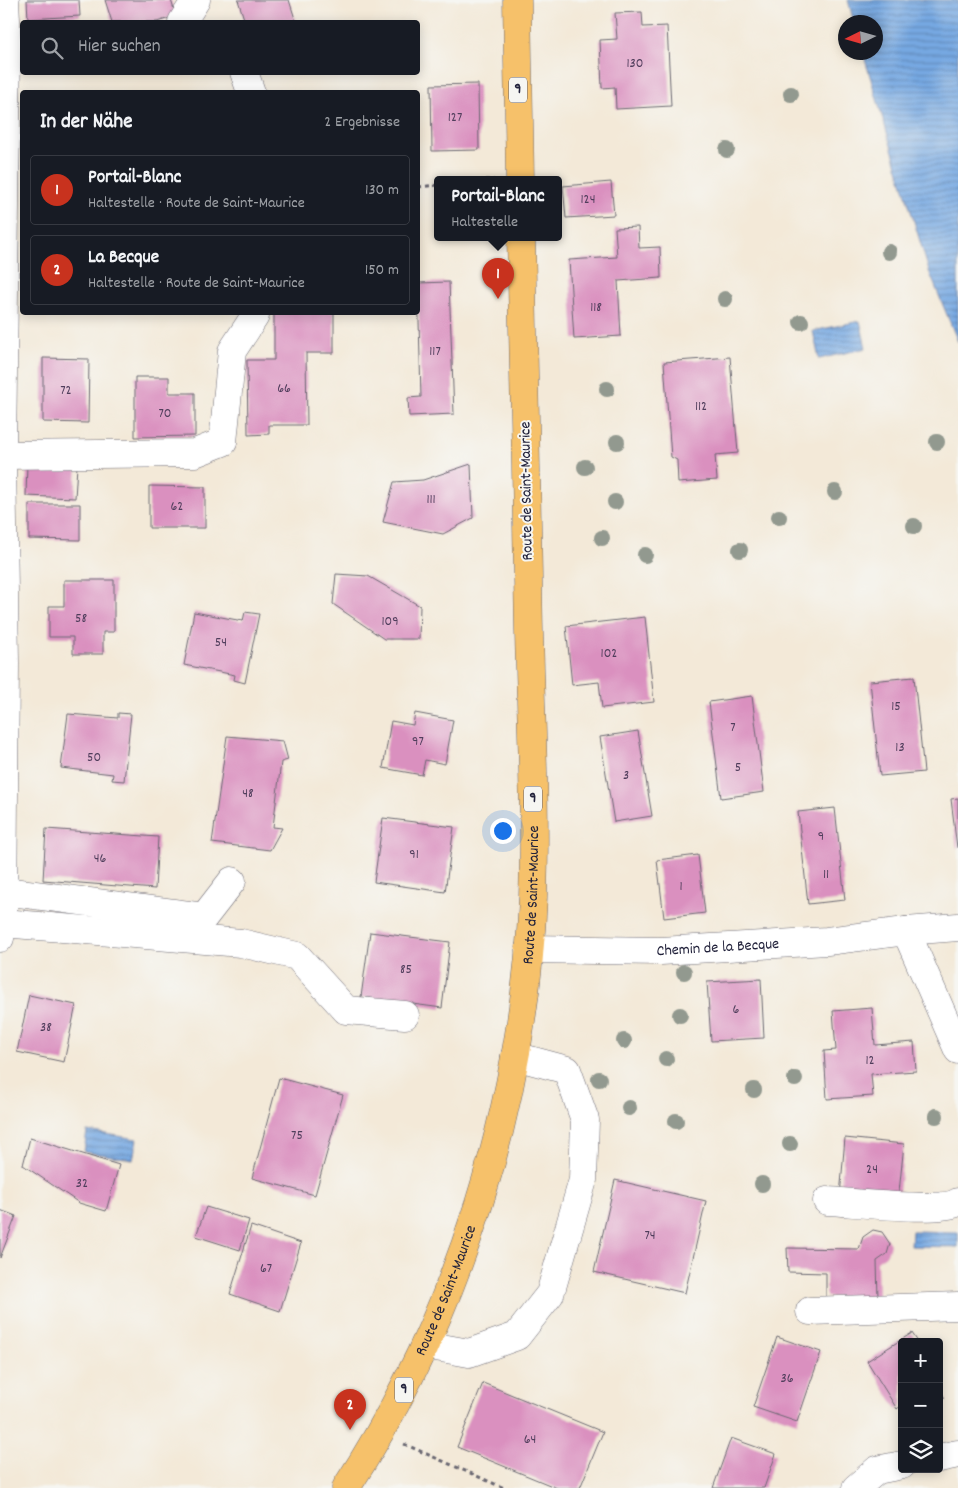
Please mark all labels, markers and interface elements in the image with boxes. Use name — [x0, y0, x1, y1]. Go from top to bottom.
north arrow — [838, 15, 883, 60]
search box — [20, 20, 420, 75]
icon: search — [38, 34, 66, 62]
text: Hier suchen — [78, 34, 161, 61]
house number: 130 — [627, 54, 643, 74]
road number: 9 — [509, 78, 527, 102]
text: In der Nähe — [40, 108, 132, 138]
house number: 127 — [448, 108, 462, 128]
text: 2 Ergebnisse — [324, 111, 400, 134]
text: Portail-Blanc — [88, 165, 181, 192]
popup — [434, 176, 562, 241]
text: 1 — [55, 179, 59, 202]
text: 130 m — [365, 179, 399, 202]
text: Portail-Blanc — [451, 184, 545, 211]
house number: 124 — [581, 190, 596, 210]
text: Haltestelle · Route de Saint-Maurice — [88, 192, 305, 215]
text: Haltestelle — [451, 211, 518, 234]
text: La Becque — [88, 245, 159, 272]
pin: 1 — [482, 258, 514, 299]
text: 2 — [54, 259, 61, 282]
text: 150 m — [365, 259, 399, 282]
text: Haltestelle · Route de Saint-Maurice — [88, 272, 305, 295]
house number: 118 — [590, 298, 602, 318]
house number: 117 — [429, 342, 441, 362]
house number: 66 — [277, 379, 291, 399]
house number: 72 — [60, 381, 72, 401]
house number: 112 — [695, 397, 707, 417]
house number: 70 — [159, 404, 172, 424]
street label: Route de Saint-Maurice — [514, 421, 540, 561]
house number: 111 — [426, 490, 436, 510]
house number: 62 — [171, 497, 183, 517]
house number: 58 — [75, 609, 87, 629]
house number: 109 — [381, 612, 399, 632]
house number: 54 — [215, 633, 227, 653]
house number: 102 — [601, 644, 617, 664]
house number: 15 — [891, 697, 901, 717]
house number: 7 — [730, 718, 736, 738]
house number: 97 — [412, 732, 424, 752]
house number: 13 — [895, 738, 905, 758]
house number: 50 — [87, 748, 101, 768]
house number: 5 — [735, 758, 741, 778]
house number: 3 — [623, 766, 629, 786]
house number: 48 — [242, 784, 254, 804]
road number: 9 — [524, 786, 542, 812]
your location — [490, 818, 516, 844]
street label: Route de Saint-Maurice — [517, 825, 545, 966]
house number: 9 — [818, 827, 824, 847]
house number: 91 — [409, 845, 419, 865]
house number: 46 — [94, 849, 106, 869]
house number: 11 — [823, 865, 829, 885]
house number: 1 — [679, 877, 683, 897]
street label: Chemin de la Becque — [656, 932, 780, 963]
house number: 85 — [400, 960, 412, 980]
house number: 6 — [733, 1000, 740, 1020]
house number: 38 — [40, 1018, 52, 1038]
house number: 12 — [865, 1051, 875, 1071]
house number: 75 — [291, 1126, 303, 1146]
house number: 24 — [866, 1160, 878, 1180]
house number: 32 — [76, 1174, 88, 1194]
street label: Route de Saint-Maurice — [410, 1222, 483, 1360]
house number: 74 — [644, 1226, 656, 1246]
house number: 67 — [260, 1259, 272, 1279]
map controls — [898, 1338, 943, 1473]
button: + — [898, 1338, 943, 1383]
house number: 36 — [780, 1369, 794, 1389]
road number: 9 — [395, 1378, 413, 1402]
button: − — [898, 1383, 943, 1428]
pin: 2 — [334, 1389, 366, 1430]
button: layers — [898, 1428, 943, 1473]
house number: 64 — [524, 1430, 536, 1450]

